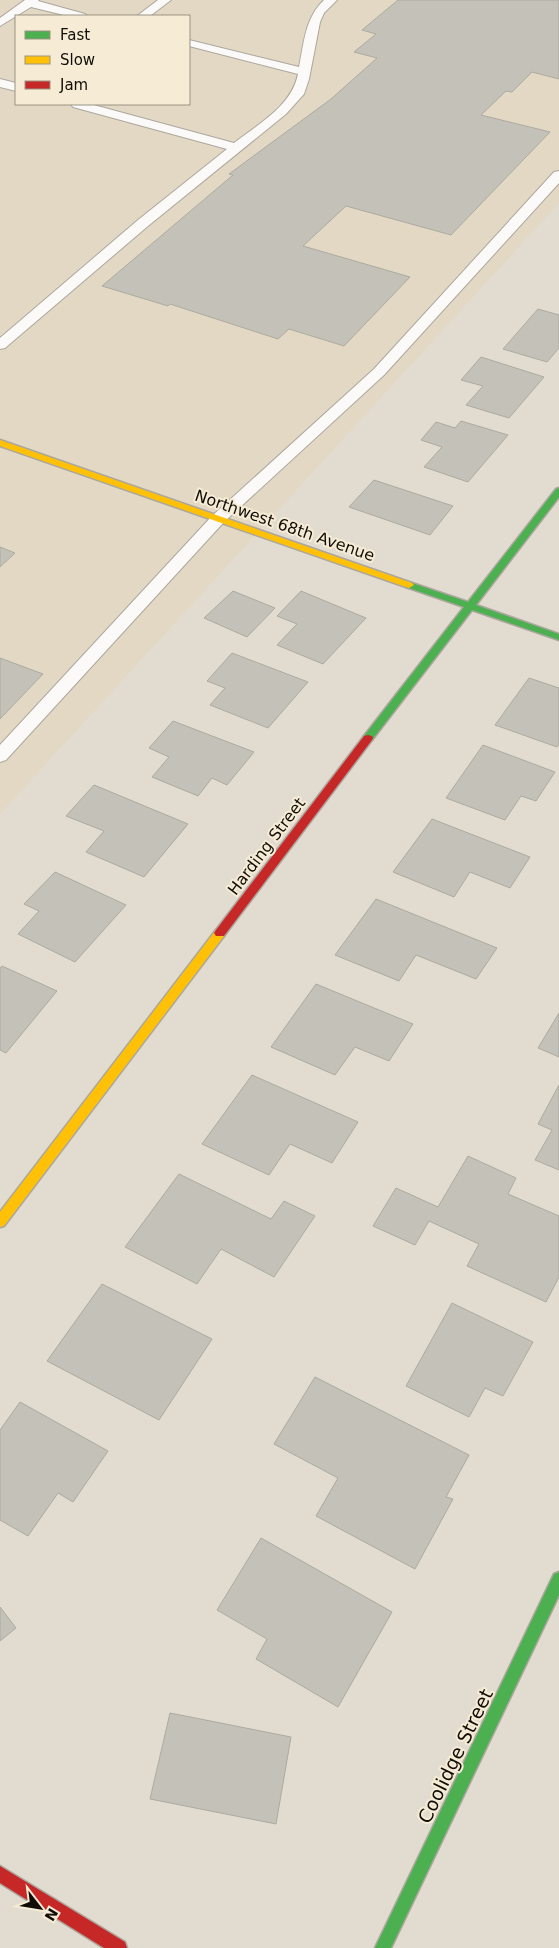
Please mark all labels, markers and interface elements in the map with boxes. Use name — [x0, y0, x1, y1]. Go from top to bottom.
legend — [15, 15, 190, 105]
text: Fast — [60, 26, 90, 44]
text: Slow — [60, 51, 95, 69]
text: Jam — [59, 76, 88, 94]
street label: Northwest 68th Avenue — [193, 486, 377, 565]
street label: Harding Street — [224, 794, 309, 899]
street label: Coolidge Street — [413, 1685, 497, 1827]
north arrow — [15, 1883, 65, 1933]
text: N — [41, 1906, 61, 1924]

